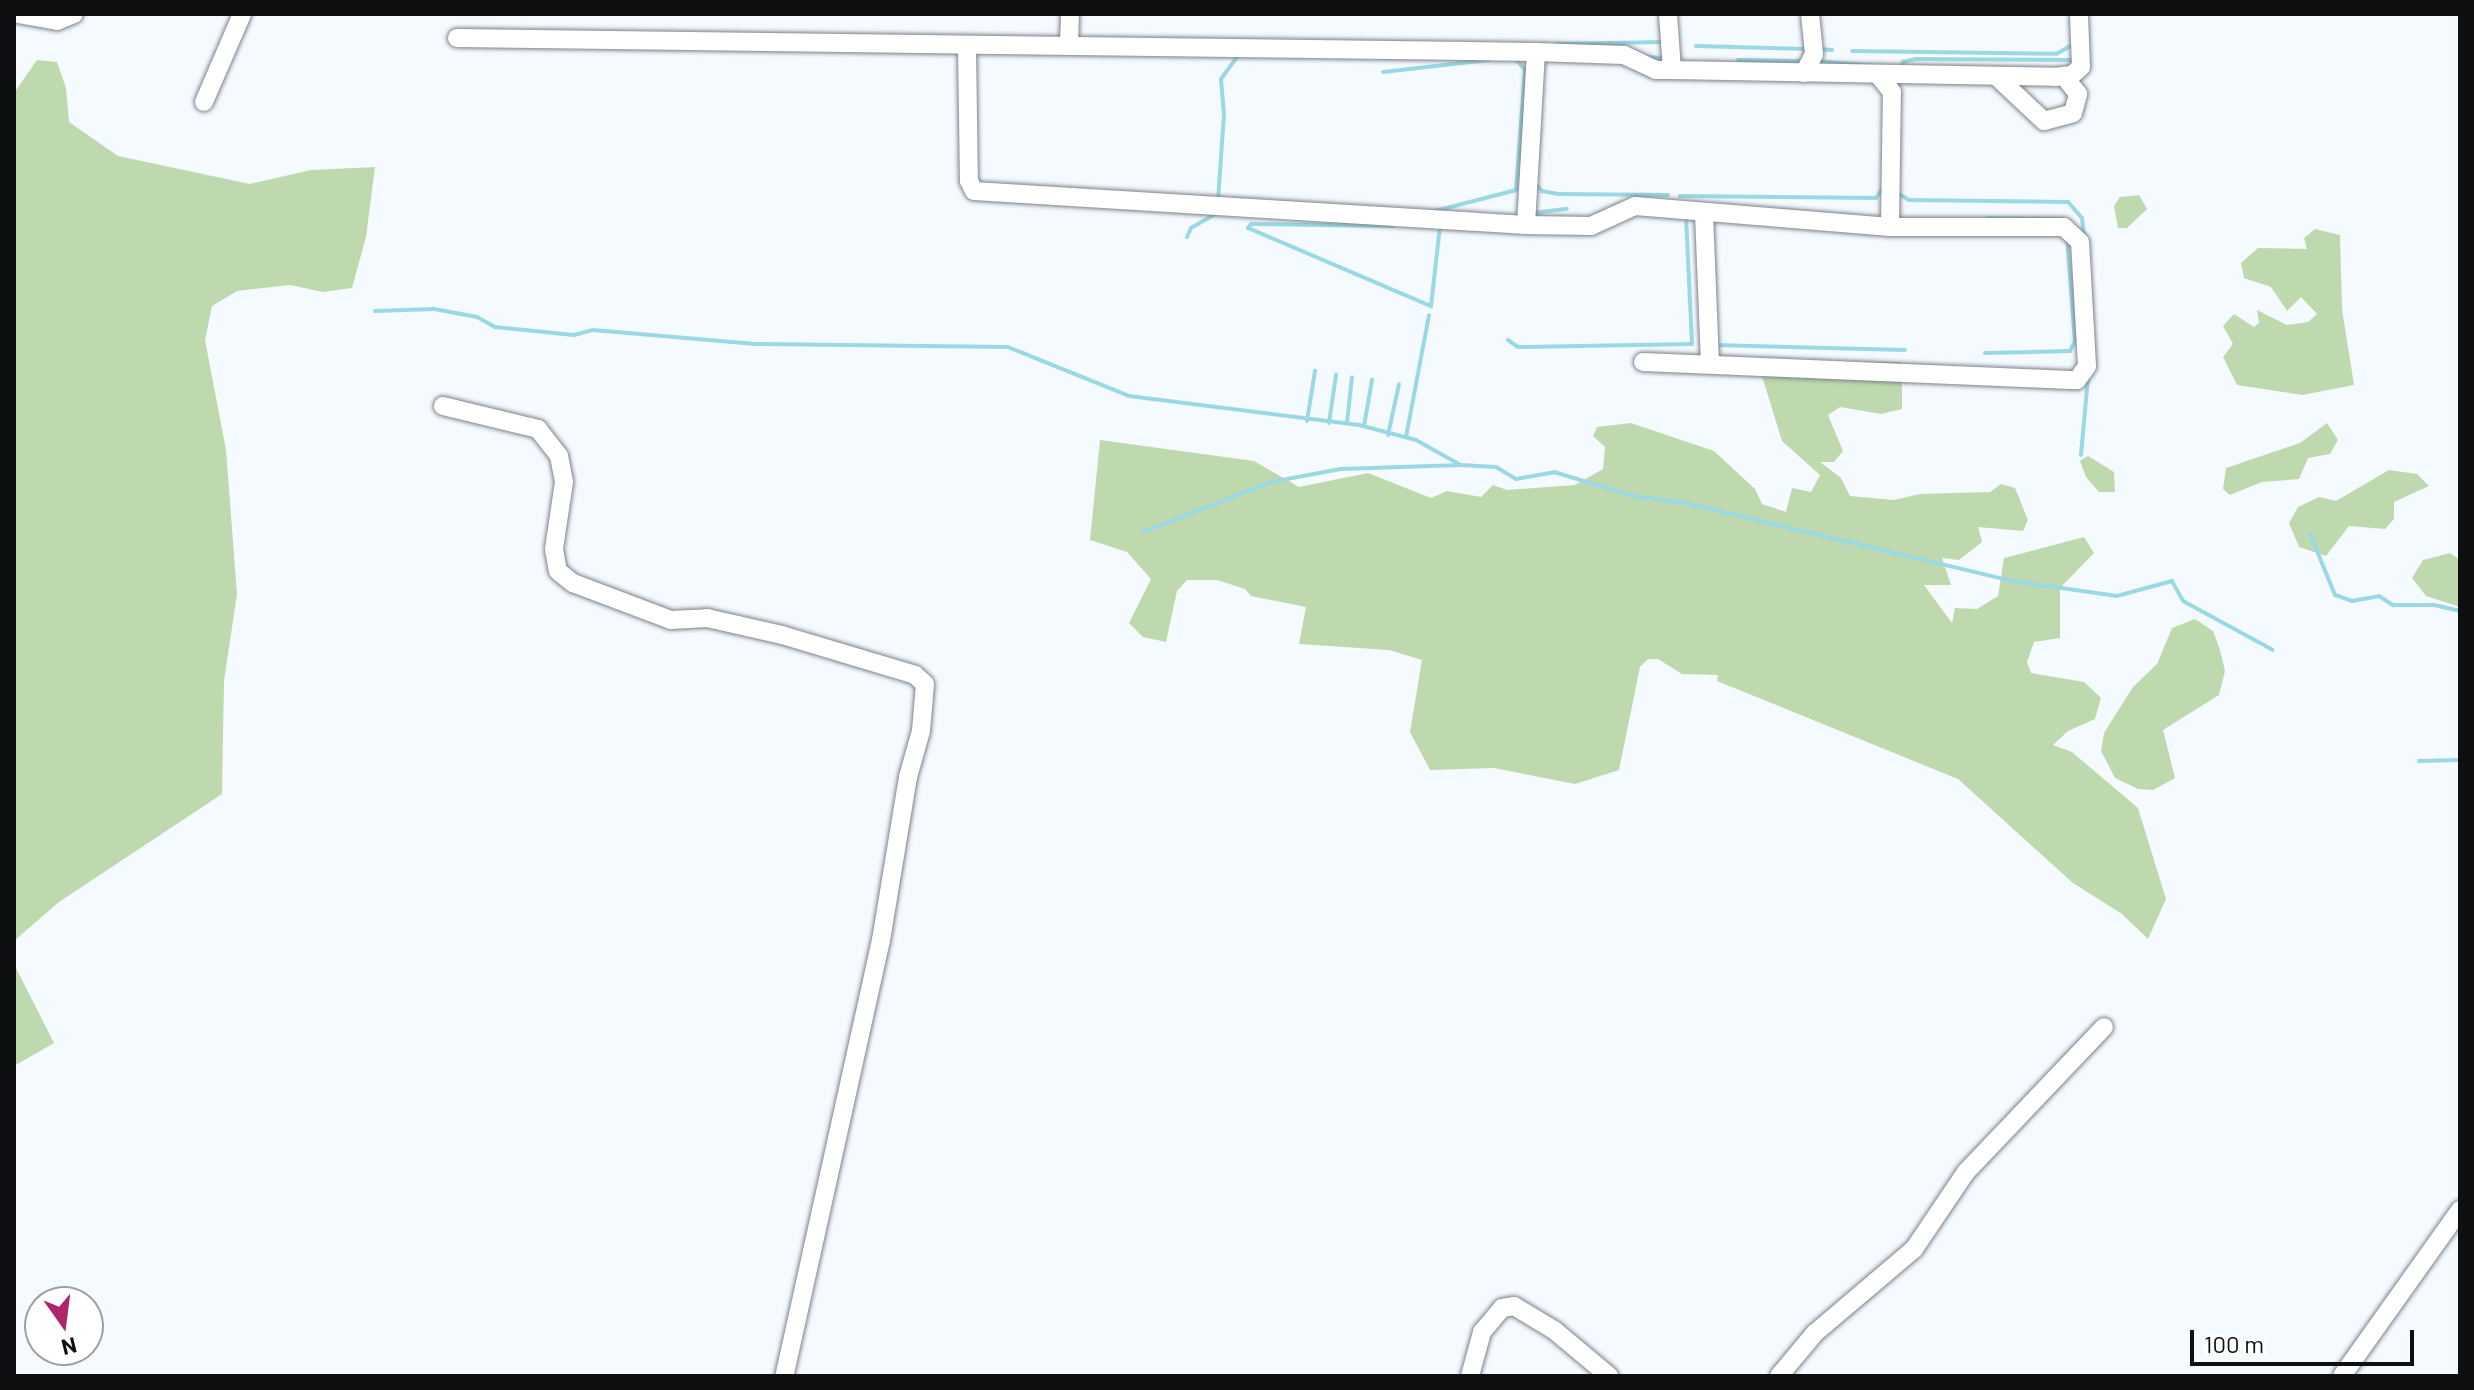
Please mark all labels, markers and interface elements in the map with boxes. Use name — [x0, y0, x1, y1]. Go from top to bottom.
north arrow — [24, 1286, 104, 1366]
scale bar — [2194, 1314, 2418, 1364]
text: 100 m — [2204, 1329, 2264, 1358]
text: N — [59, 1333, 80, 1362]

